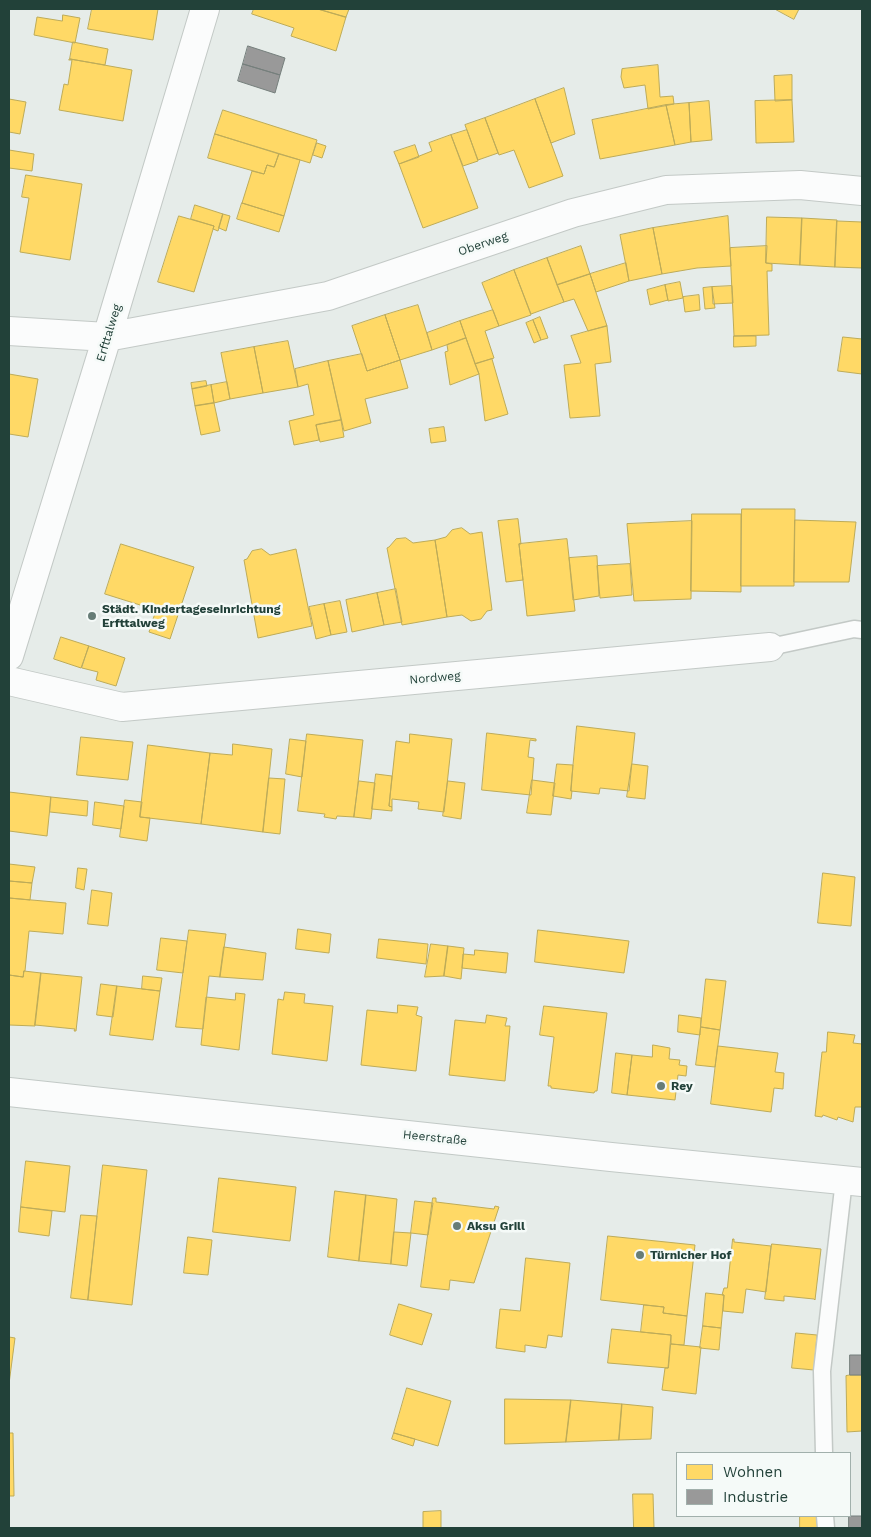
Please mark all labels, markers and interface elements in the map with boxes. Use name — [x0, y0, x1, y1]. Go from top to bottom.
street label: Oberweg — [456, 229, 510, 259]
street label: Erfttalweg — [93, 303, 125, 363]
place label: Städt. Kindertageseinrichtung Erfttalweg — [102, 602, 280, 630]
marker: Städt. Kindertageseinrichtung Erfttalweg — [86, 610, 98, 622]
street label: Nordweg — [409, 669, 461, 687]
place label: Rey — [671, 1079, 693, 1093]
marker: Rey — [655, 1080, 667, 1092]
street label: Heerstraße — [402, 1127, 468, 1149]
place label: Aksu Grill — [467, 1219, 525, 1233]
marker: Aksu Grill — [451, 1220, 463, 1232]
place label: Türnicher Hof — [650, 1248, 731, 1262]
marker: Türnicher Hof — [634, 1249, 646, 1261]
legend — [676, 1452, 851, 1517]
text: Wohnen — [723, 1463, 782, 1481]
text: Industrie — [723, 1488, 788, 1506]

